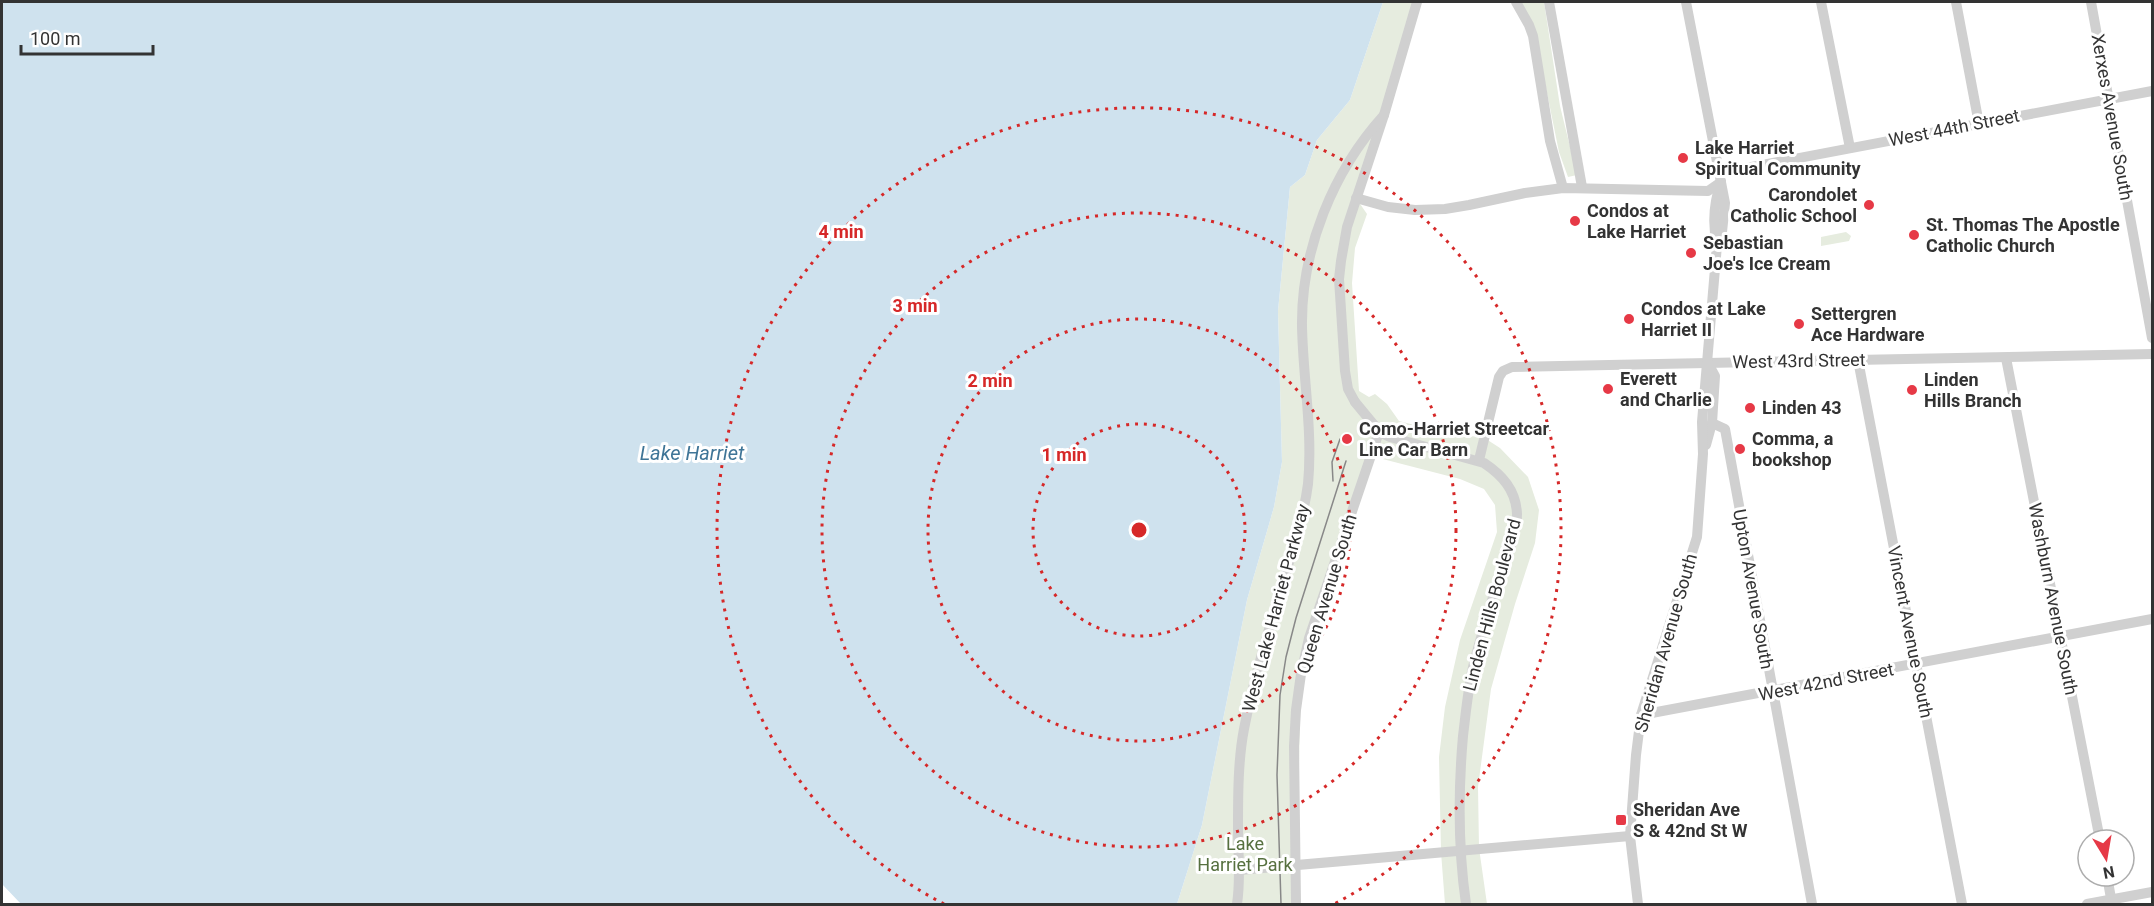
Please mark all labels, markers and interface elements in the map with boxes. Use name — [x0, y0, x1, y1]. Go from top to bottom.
scale bar — [21, 18, 153, 56]
text: 100 m — [30, 28, 81, 49]
street label: Xerxes Avenue South — [2087, 32, 2137, 202]
street label: West 44th Street — [1887, 105, 2021, 150]
place label: Lake Harriet Spiritual Community — [1695, 137, 1862, 179]
marker: Lake Harriet Spiritual Community — [1676, 151, 1690, 165]
place label: Carondolet Catholic School — [1730, 184, 1857, 226]
marker: Carondolet Catholic School — [1862, 198, 1876, 212]
place label: Condos at Lake Harriet — [1587, 200, 1686, 242]
marker: Condos at Lake Harriet — [1568, 214, 1582, 228]
place label: St. Thomas The Apostle Catholic Church — [1926, 214, 2120, 256]
text: 4 min — [818, 221, 864, 242]
marker: St. Thomas The Apostle Catholic Church — [1907, 228, 1921, 242]
place label: Sebastian Joe's Ice Cream — [1703, 232, 1831, 274]
marker: Sebastian Joe's Ice Cream — [1684, 246, 1698, 260]
text: 3 min — [892, 295, 938, 316]
place label: Condos at Lake Harriet II — [1641, 298, 1766, 340]
place label: Settergren Ace Hardware — [1811, 303, 1925, 345]
marker: Condos at Lake Harriet II — [1622, 312, 1636, 326]
marker: Settergren Ace Hardware — [1792, 317, 1806, 331]
street label: West 43rd Street — [1732, 349, 1866, 372]
place label: Everett and Charlie — [1620, 368, 1712, 410]
place label: Linden Hills Branch — [1924, 369, 2022, 411]
text: 2 min — [967, 370, 1013, 391]
marker: Everett and Charlie — [1601, 382, 1615, 396]
marker: Linden Hills Branch — [1905, 383, 1919, 397]
place label: Linden 43 — [1762, 397, 1842, 418]
marker: Linden 43 — [1743, 401, 1757, 415]
place label: Como-Harriet Streetcar Line Car Barn — [1359, 418, 1549, 460]
place label: Comma, a bookshop — [1752, 428, 1834, 470]
marker: Como-Harriet Streetcar Line Car Barn — [1340, 432, 1354, 446]
water label: Lake Harriet — [640, 441, 745, 465]
marker: Comma, a bookshop — [1733, 442, 1747, 456]
text: 1 min — [1041, 444, 1087, 465]
street label: West Lake Harriet Parkway — [1238, 501, 1314, 714]
street label: Washburn Avenue South — [2025, 501, 2082, 697]
street label: Upton Avenue South — [1729, 507, 1778, 671]
street label: Queen Avenue South — [1292, 512, 1361, 676]
street label: Linden Hills Boulevard — [1458, 516, 1525, 693]
centre of rings — [1129, 520, 1149, 540]
street label: Vincent Avenue South — [1883, 544, 1937, 720]
street label: Sheridan Avenue South — [1630, 551, 1701, 735]
street label: West 42nd Street — [1757, 658, 1895, 705]
place label: Sheridan Ave S & 42nd St W — [1633, 799, 1748, 841]
marker: Sheridan Ave S & 42nd St W — [1614, 813, 1628, 827]
north arrow — [2076, 828, 2136, 888]
park label: Lake Harriet Park — [1197, 833, 1294, 875]
text: N — [2101, 862, 2116, 883]

